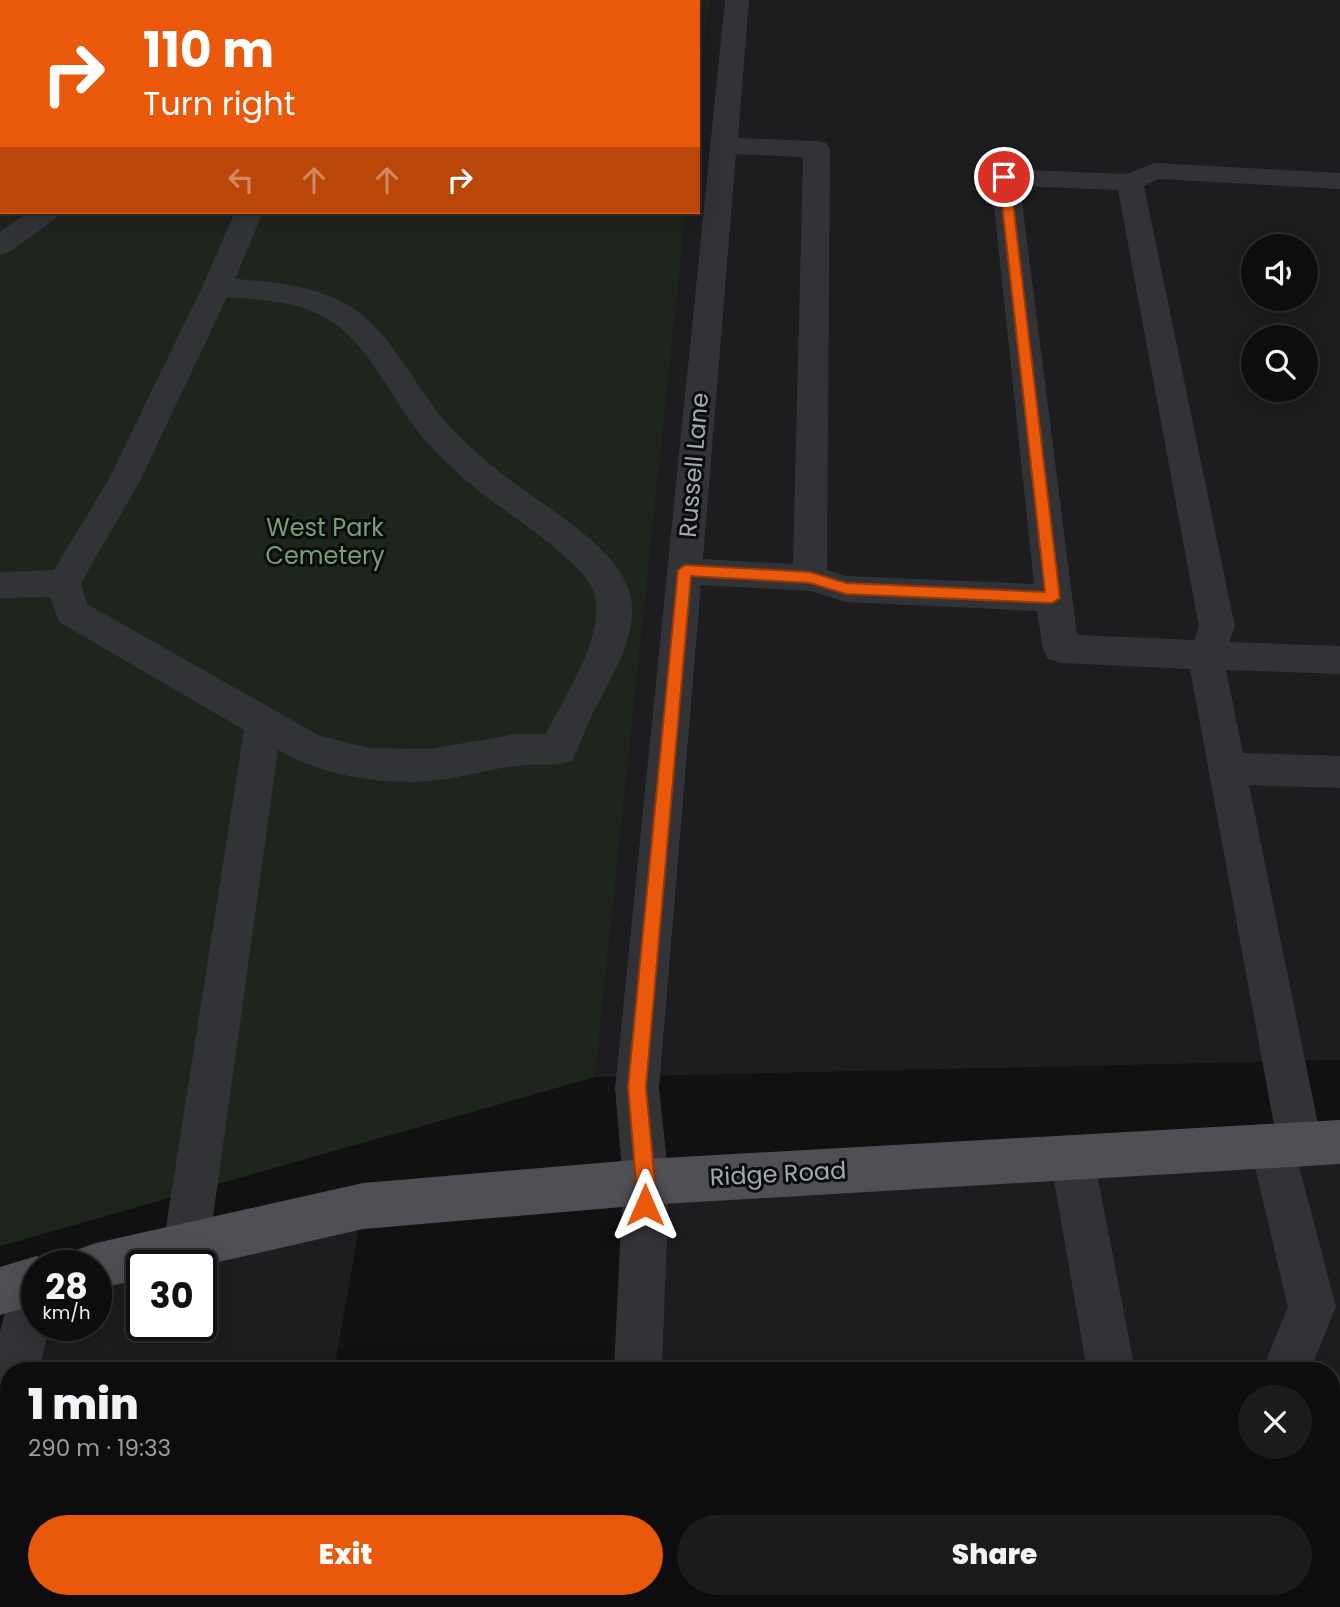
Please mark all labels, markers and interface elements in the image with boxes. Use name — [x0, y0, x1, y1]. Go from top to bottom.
text: 110 m — [143, 16, 274, 84]
icon: right — [28, 28, 119, 119]
text: Turn right — [143, 81, 295, 126]
pin — [974, 147, 1034, 207]
icon: arrive — [985, 158, 1023, 196]
icon: left — [222, 161, 260, 199]
icon: ahead — [295, 161, 333, 199]
icon: ahead — [368, 161, 406, 199]
icon: right — [441, 161, 479, 199]
map controls — [1241, 234, 1318, 402]
button: sound — [1241, 234, 1318, 311]
button: search — [1241, 325, 1318, 402]
street label: Russell Lane — [671, 391, 716, 539]
park label: West Park Cemetery — [265, 511, 385, 572]
street label: Ridge Road — [709, 1153, 847, 1194]
position arrow — [608, 1168, 682, 1242]
speed limit sign: 30 — [126, 1250, 217, 1341]
text: 28 — [45, 1262, 88, 1311]
text: km/h — [43, 1300, 90, 1325]
text: 1 min — [28, 1375, 139, 1434]
button: close — [1238, 1385, 1312, 1459]
text: 290 m · 19:33 — [28, 1432, 171, 1464]
button: Exit — [28, 1515, 663, 1595]
button: Share — [677, 1515, 1312, 1595]

